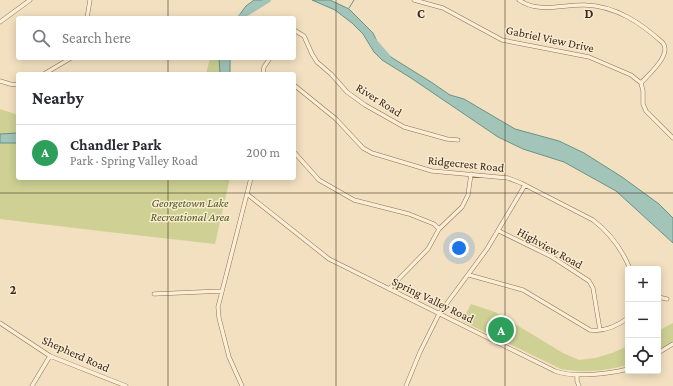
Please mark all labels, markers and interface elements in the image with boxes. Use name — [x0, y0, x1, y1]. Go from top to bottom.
text: C — [417, 6, 425, 21]
text: D — [585, 6, 594, 21]
search box — [16, 16, 296, 60]
street label: Gabriel View Drive — [505, 23, 595, 55]
icon: search — [30, 27, 52, 49]
text: Search here — [62, 30, 131, 46]
street label: River Road — [354, 80, 405, 120]
text: Nearby — [32, 89, 84, 108]
text: Chandler Park — [70, 137, 161, 153]
text: A — [41, 145, 49, 160]
text: 200 m — [246, 145, 280, 160]
text: Park · Spring Valley Road — [70, 153, 198, 168]
street label: Ridgecrest Road — [427, 153, 506, 175]
park label: Georgetown Lake Recreational Area — [150, 196, 230, 224]
street label: Highview Road — [515, 224, 586, 272]
your location — [449, 238, 469, 258]
map controls — [625, 266, 661, 374]
button: + — [625, 266, 661, 302]
street label: Spring Valley Road — [390, 274, 477, 326]
text: 2 — [10, 282, 17, 297]
button: − — [625, 302, 661, 338]
pin: A — [488, 315, 514, 345]
street label: Shepherd Road — [40, 333, 112, 375]
button: locate — [625, 338, 661, 374]

